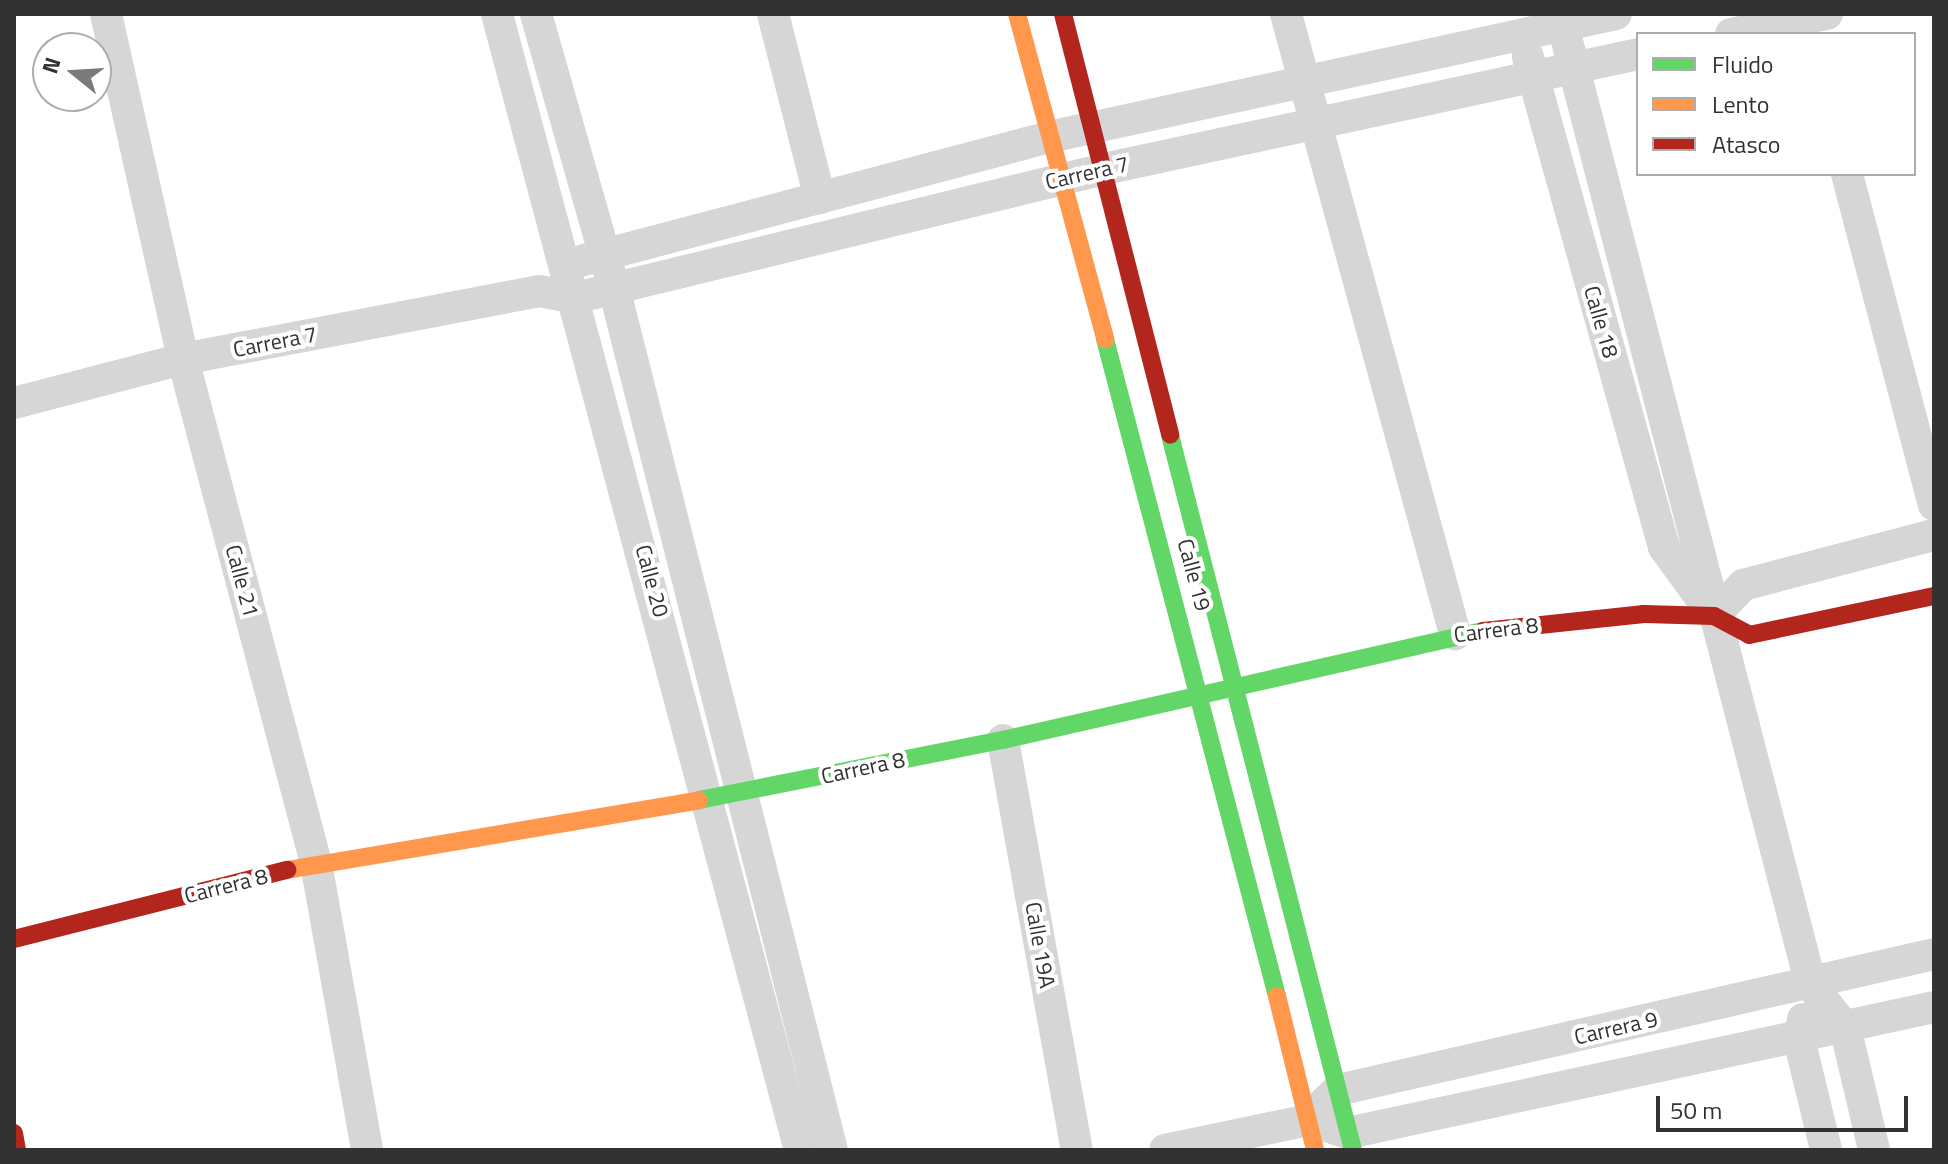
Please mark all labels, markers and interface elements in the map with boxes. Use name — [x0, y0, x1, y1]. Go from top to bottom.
north arrow — [32, 32, 112, 112]
legend — [1636, 32, 1916, 176]
text: Fluido — [1712, 46, 1774, 82]
text: N — [33, 53, 70, 78]
text: Lento — [1712, 86, 1769, 122]
text: Atasco — [1712, 126, 1781, 162]
street label: Carrera 7 — [1043, 151, 1131, 195]
street label: Calle 18 — [1578, 283, 1624, 361]
street label: Carrera 7 — [231, 321, 319, 363]
street label: Calle 19 — [1172, 536, 1216, 614]
street label: Calle 21 — [220, 542, 264, 620]
street label: Calle 20 — [630, 542, 674, 620]
street label: Carrera 8 — [1452, 612, 1540, 648]
street label: Carrera 8 — [819, 746, 907, 790]
street label: Carrera 8 — [182, 863, 270, 909]
street label: Calle 19A — [1019, 900, 1061, 990]
street label: Carrera 9 — [1572, 1006, 1660, 1050]
scale bar — [1660, 1080, 1912, 1130]
text: 50 m — [1670, 1092, 1722, 1128]

